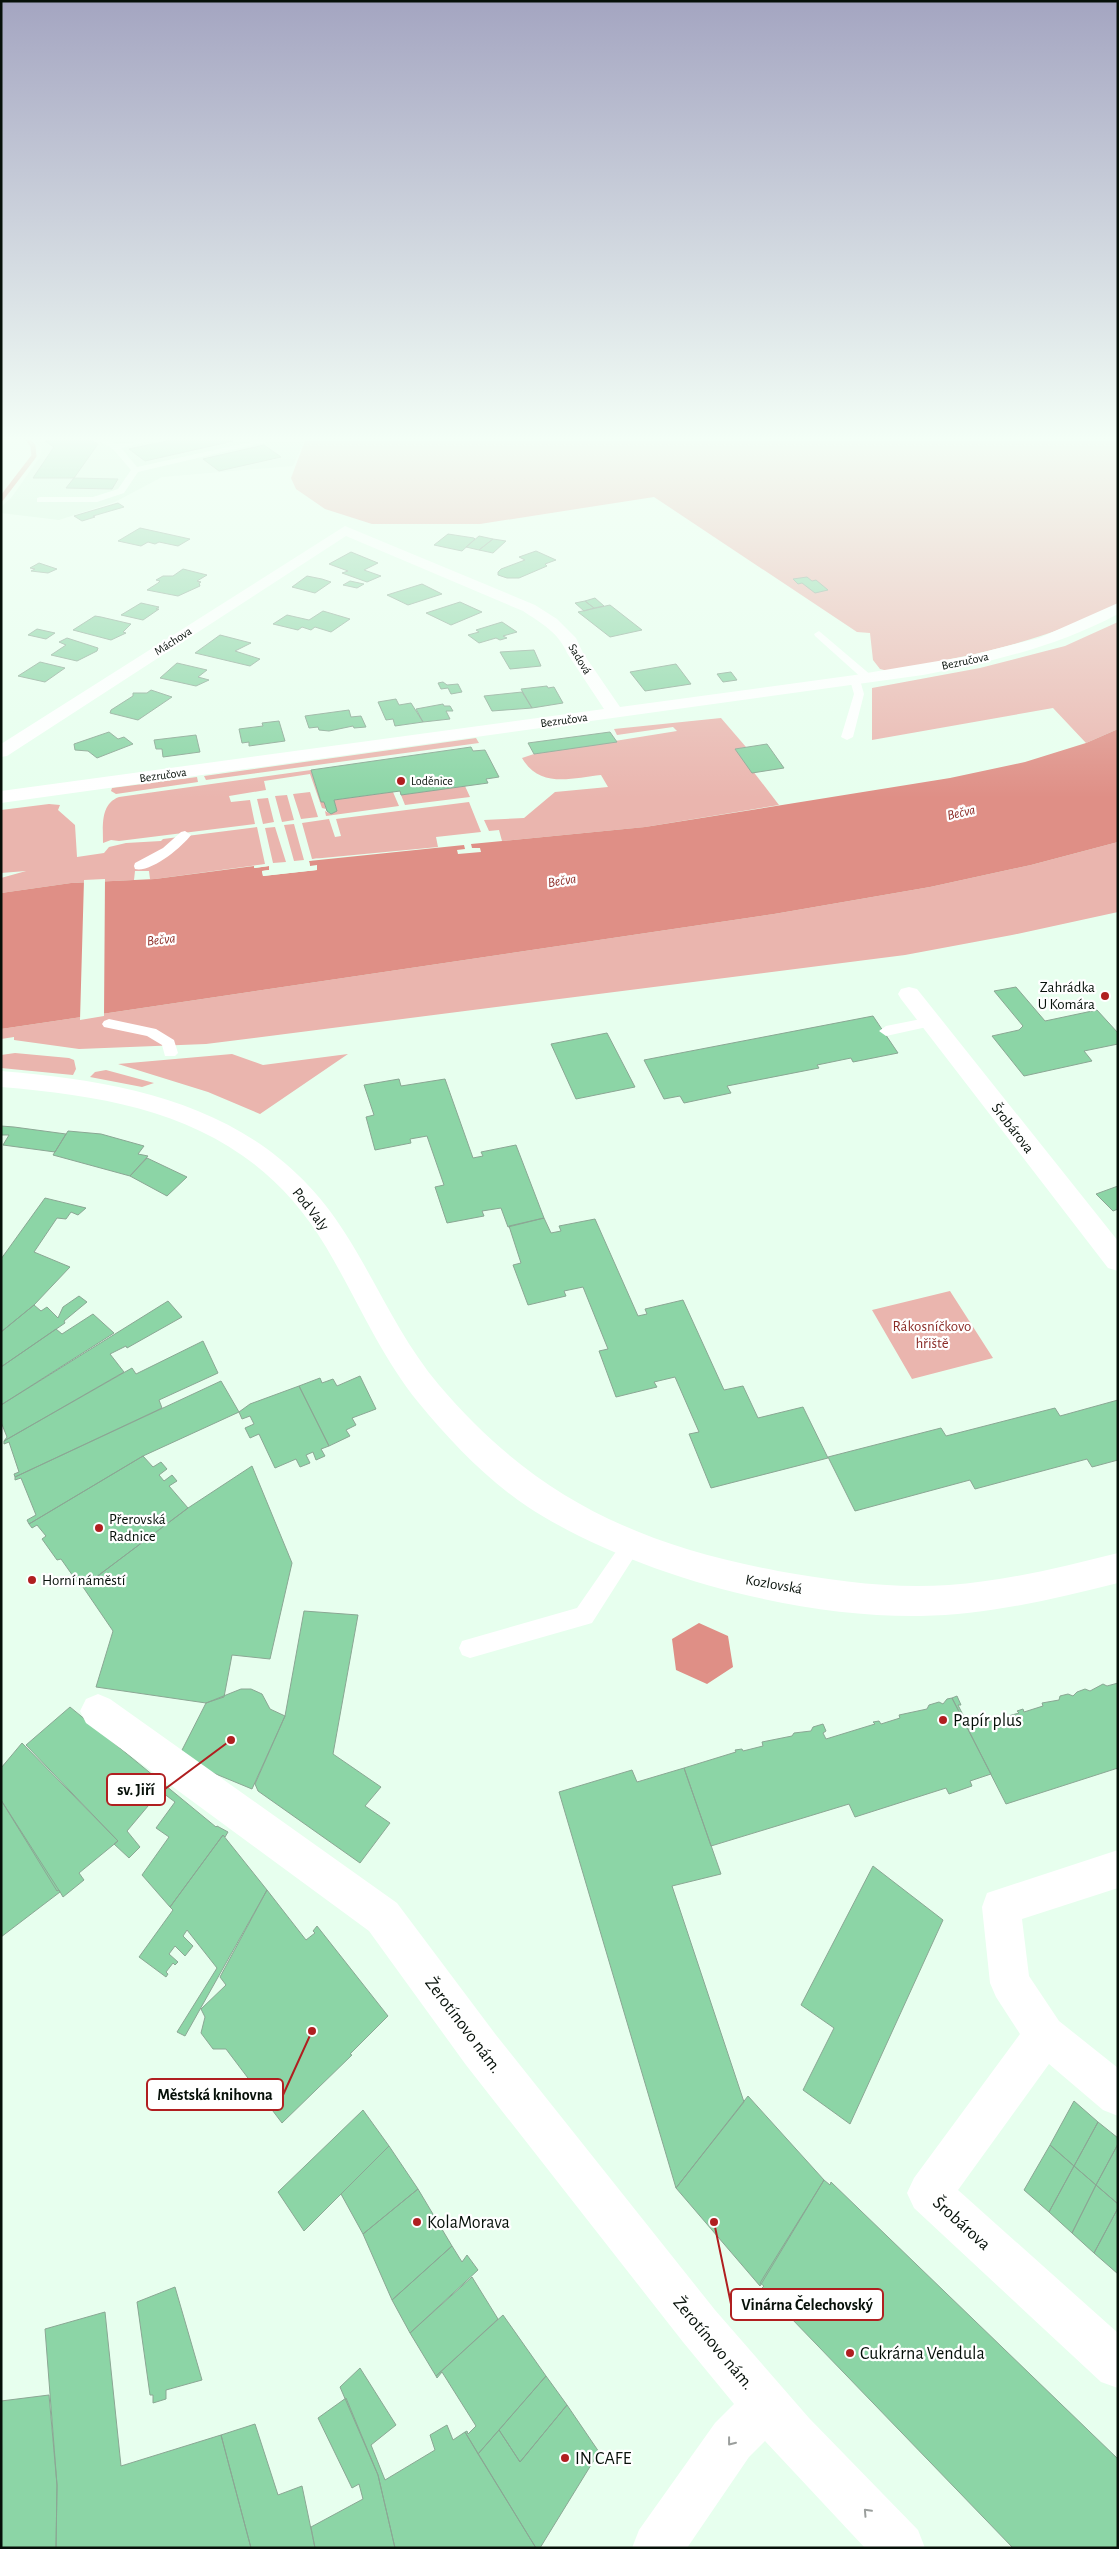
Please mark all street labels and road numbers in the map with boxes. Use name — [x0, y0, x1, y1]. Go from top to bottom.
street label: Máchova — [152, 624, 194, 657]
street label: Sadová — [566, 642, 594, 677]
street label: Bezručova — [940, 650, 990, 672]
street label: Bezručova — [540, 711, 589, 729]
street label: Bezručova — [139, 766, 188, 784]
street label: Šrobárova — [989, 1100, 1037, 1156]
street label: Pod Valy — [289, 1185, 332, 1234]
street label: Kozlovská — [744, 1572, 804, 1597]
street label: Žerotínovo nám. — [421, 1972, 507, 2077]
street label: Šrobárova — [929, 2191, 996, 2254]
street label: Žerotínovo nám. — [669, 2292, 759, 2393]

